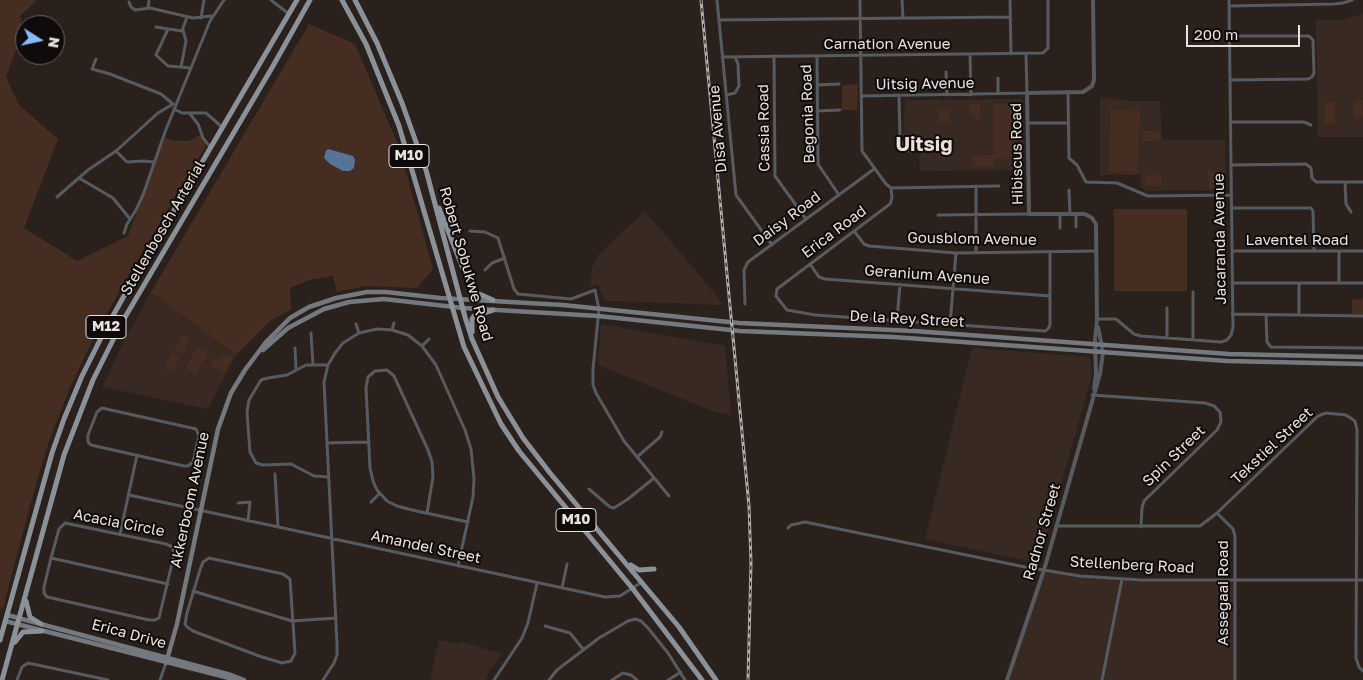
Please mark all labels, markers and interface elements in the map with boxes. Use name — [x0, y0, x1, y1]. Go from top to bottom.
north arrow — [15, 15, 65, 65]
scale bar — [1188, 15, 1302, 47]
text: 200 m — [1194, 25, 1238, 43]
street label: Carnation Avenue — [823, 35, 951, 53]
text: N — [45, 36, 64, 49]
street label: Begonia Road — [797, 64, 819, 164]
street label: Uitsig Avenue — [875, 74, 975, 94]
street label: Cassia Road — [754, 84, 774, 172]
street label: Disa Avenue — [705, 85, 731, 173]
street label: Hibiscus Road — [1007, 103, 1027, 205]
district label: Uitsig — [895, 133, 953, 157]
road number: M10 — [389, 144, 429, 168]
street label: Stellenbosch Arterial — [117, 157, 209, 299]
street label: Jacaranda Avenue — [1210, 173, 1230, 305]
street label: Robert Sobukwe Road — [435, 185, 497, 343]
street label: Daisy Road — [750, 188, 824, 250]
street label: Erica Road — [798, 202, 870, 262]
street label: Gousblom Avenue — [907, 229, 1037, 249]
street label: Laventel Road — [1246, 231, 1348, 249]
street label: Geranium Avenue — [864, 262, 990, 288]
street label: De la Rey Street — [849, 307, 965, 331]
road number: M12 — [86, 316, 126, 338]
street label: Tekstiel Street — [1228, 404, 1316, 488]
street label: Spin Street — [1139, 422, 1209, 490]
street label: Akkerboom Avenue — [167, 430, 213, 570]
street label: Radnor Street — [1020, 481, 1064, 583]
street label: Acacia Circle — [72, 505, 166, 541]
road number: M10 — [556, 508, 596, 532]
street label: Amandel Street — [369, 527, 483, 567]
street label: Assegaai Road — [1214, 540, 1232, 646]
street label: Stellenberg Road — [1069, 553, 1195, 577]
street label: Erica Drive — [90, 615, 168, 653]

